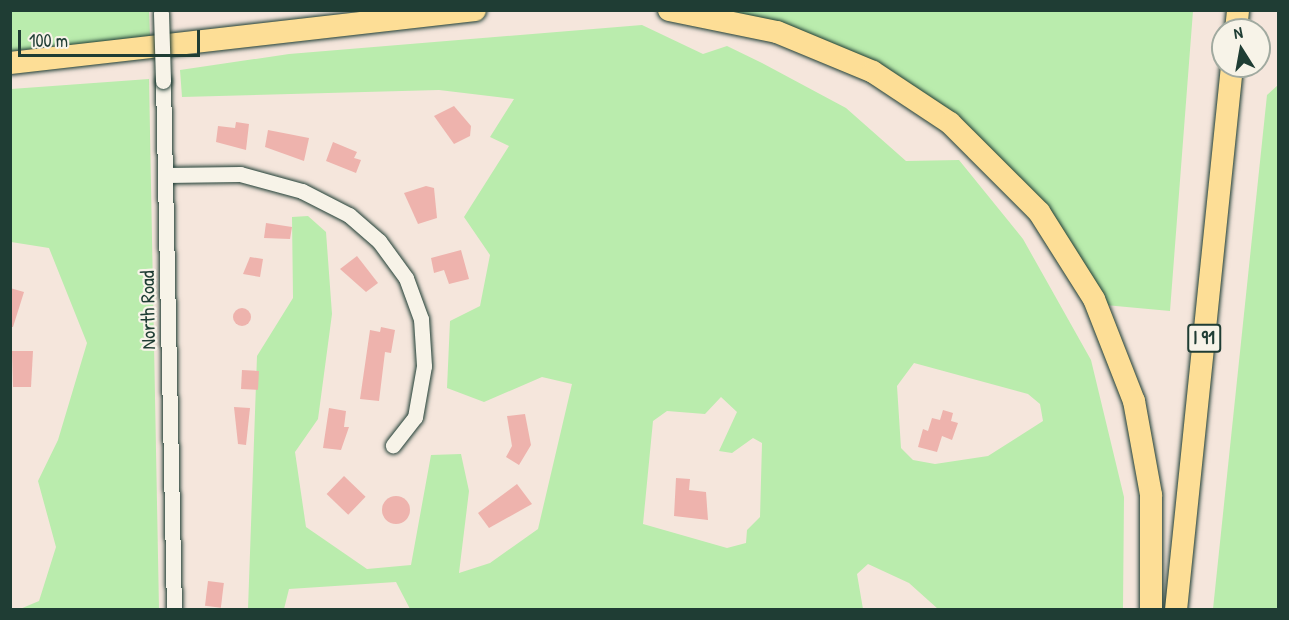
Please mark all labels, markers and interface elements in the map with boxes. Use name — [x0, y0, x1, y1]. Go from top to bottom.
scale bar — [21, 18, 202, 56]
north arrow — [1211, 18, 1271, 78]
text: N — [1232, 21, 1244, 44]
text: 100 m — [29, 28, 68, 53]
street label: North Road — [134, 270, 160, 350]
road number: I 91 — [1186, 323, 1222, 353]

